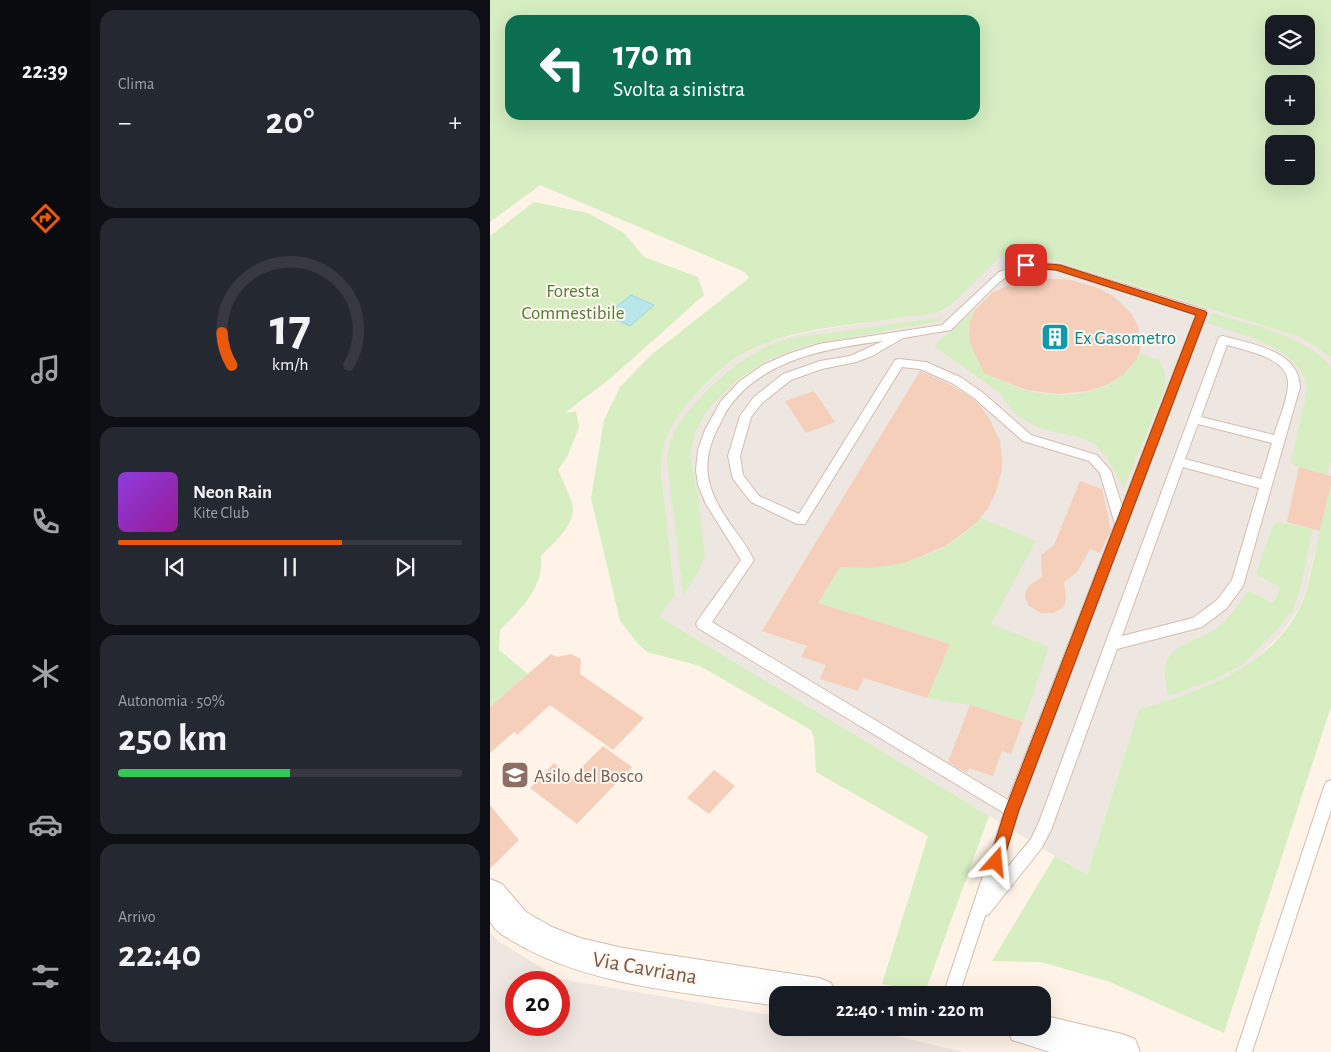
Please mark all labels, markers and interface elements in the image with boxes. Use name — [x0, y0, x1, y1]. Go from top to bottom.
map controls — [1265, 15, 1315, 185]
button: layers — [1265, 15, 1315, 65]
icon: left — [530, 35, 595, 100]
text: 170 m — [613, 37, 693, 72]
text: 22:39 — [22, 60, 68, 82]
button: + — [1265, 75, 1315, 125]
text: Clima — [118, 76, 154, 92]
text: Svolta a sinistra — [613, 78, 745, 100]
text: 20° — [266, 103, 314, 141]
text: − — [118, 109, 131, 137]
text: + — [449, 109, 462, 137]
button: − — [1265, 135, 1315, 185]
icon: directions — [28, 201, 63, 236]
pin — [1005, 244, 1047, 286]
icon: arrive — [1012, 251, 1040, 279]
park label: Foresta Commestibile — [521, 282, 625, 323]
text: 17 — [269, 302, 311, 354]
building icon: Ex Gasometro — [1040, 322, 1070, 352]
place label: Ex Gasometro — [1074, 329, 1176, 348]
icon: music — [28, 352, 63, 387]
text: km/h — [272, 356, 308, 374]
text: Neon Rain — [193, 483, 272, 502]
icon: phone — [28, 504, 63, 539]
text: Kite Club — [193, 505, 249, 521]
icon: previous — [161, 553, 189, 581]
icon: pause — [276, 553, 304, 581]
icon: next — [391, 553, 419, 581]
icon: climate — [28, 656, 63, 691]
text: Autonomia · 50% — [118, 693, 225, 709]
text: 250 km — [118, 720, 227, 758]
school or university icon: Asilo del Bosco — [500, 760, 530, 790]
place label: Asilo del Bosco — [534, 767, 643, 786]
icon: car — [28, 807, 63, 842]
position arrow — [969, 835, 1021, 887]
text: Arrivo — [118, 909, 156, 925]
text: 22:40 — [118, 936, 201, 974]
street label: Via Cavriana — [591, 948, 699, 988]
icon: filters — [28, 959, 63, 994]
speed limit sign: 20 — [505, 971, 570, 1036]
text: 22:40 · 1 min · 220 m — [836, 1001, 984, 1020]

